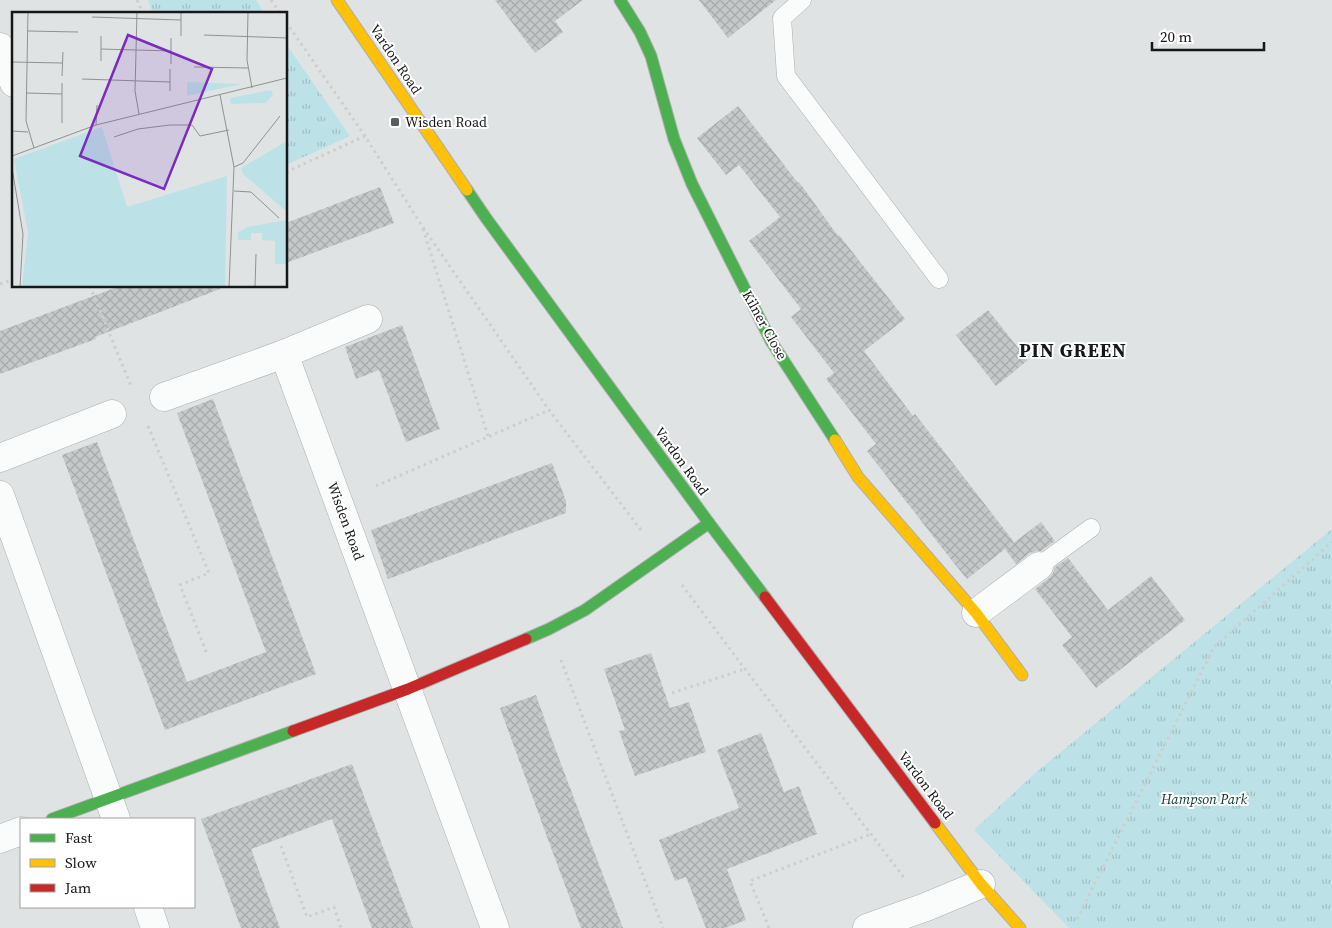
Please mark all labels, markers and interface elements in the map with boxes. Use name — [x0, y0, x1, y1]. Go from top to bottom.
inset map — [12, 12, 288, 288]
street label: Vardon Road — [365, 20, 427, 98]
scale bar — [1152, 20, 1264, 52]
text: 20 m — [1160, 26, 1192, 47]
place label: Wisden Road — [405, 112, 487, 132]
marker: Wisden Road — [389, 116, 401, 128]
street label: Kilner Close — [738, 287, 792, 363]
district label: PIN GREEN — [1019, 337, 1127, 363]
street label: Vardon Road — [650, 423, 714, 499]
street label: Wisden Road — [323, 479, 369, 563]
street label: Vardon Road — [894, 747, 958, 823]
park label: Hampson Park — [1160, 789, 1247, 809]
legend — [20, 818, 195, 908]
text: Fast — [65, 827, 92, 848]
text: Slow — [65, 852, 97, 873]
text: Jam — [64, 877, 92, 898]

